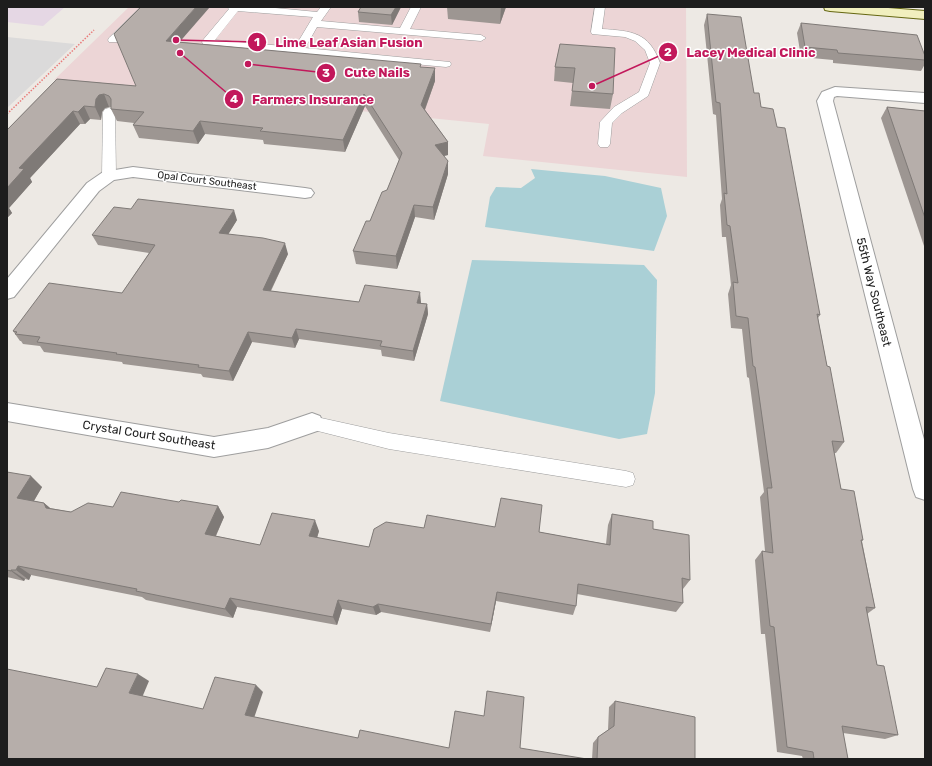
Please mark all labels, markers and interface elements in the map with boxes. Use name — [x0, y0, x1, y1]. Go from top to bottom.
callout: Lime Leaf Asian Fusion — [247, 29, 431, 54]
text: 1 — [254, 35, 260, 49]
text: Lime Leaf Asian Fusion — [275, 35, 423, 50]
callout: Lacey Medical Clinic — [658, 40, 824, 65]
text: 2 — [664, 45, 672, 59]
text: Lacey Medical Clinic — [686, 45, 816, 60]
callout: Cute Nails — [316, 60, 418, 85]
text: Cute Nails — [344, 65, 410, 80]
text: 3 — [322, 66, 330, 80]
callout: Farmers Insurance — [224, 87, 382, 112]
text: 4 — [230, 92, 238, 106]
text: Farmers Insurance — [252, 92, 374, 107]
street label: Opal Court Southeast — [157, 169, 257, 193]
street label: 55th Way Southeast — [854, 236, 894, 348]
street label: Crystal Court Southeast — [82, 418, 217, 452]

